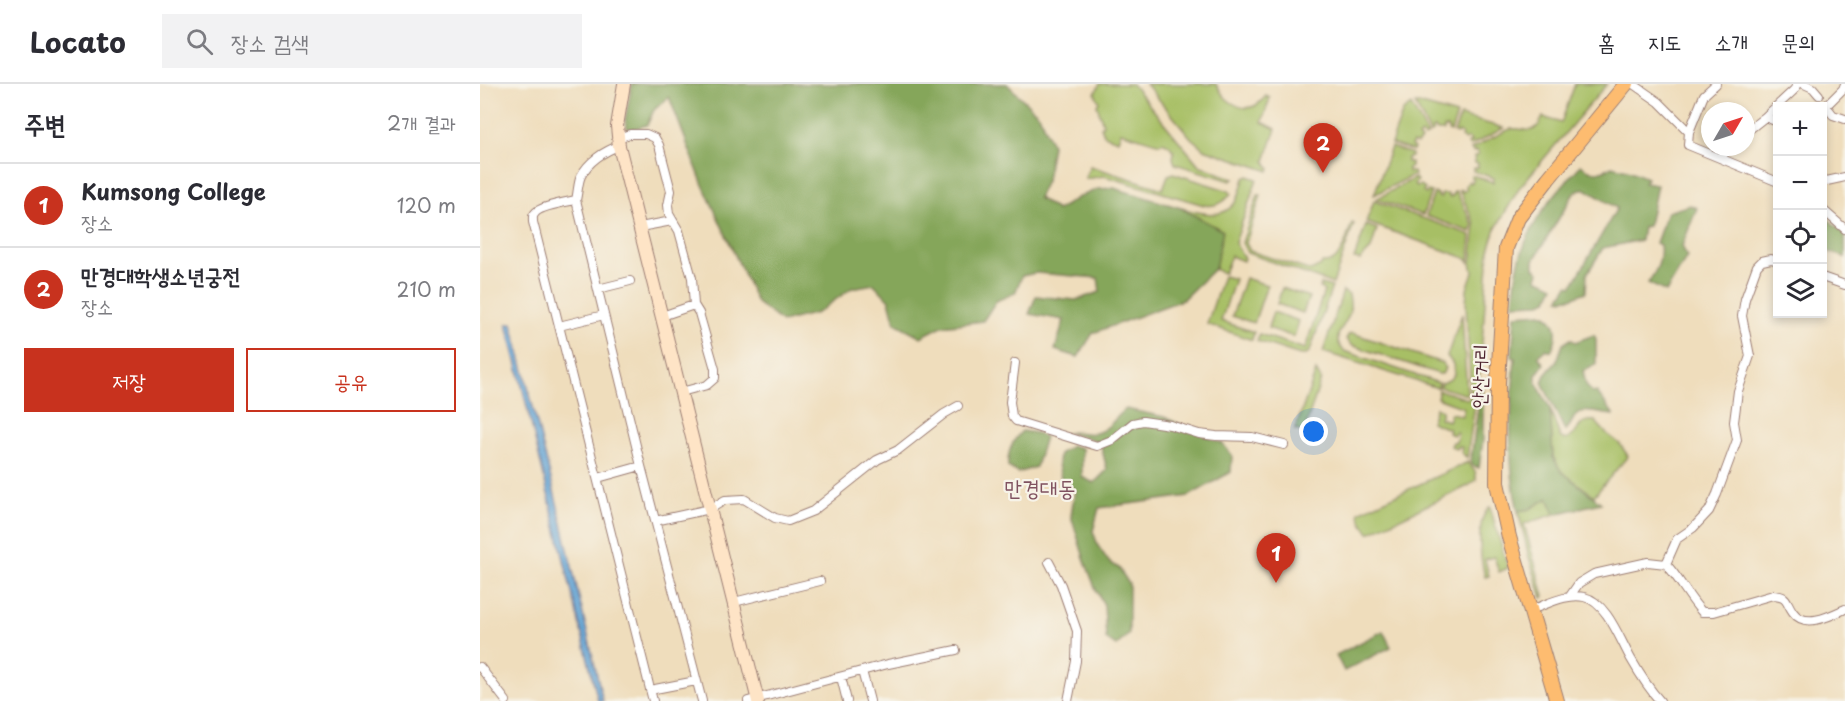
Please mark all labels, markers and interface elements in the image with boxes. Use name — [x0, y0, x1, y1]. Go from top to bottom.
search box — [162, 14, 582, 68]
text: Locato — [30, 20, 126, 63]
icon: search — [183, 25, 216, 58]
text: 장소 검색 — [231, 25, 309, 58]
text: 홈 — [1598, 25, 1615, 57]
text: 지도 — [1648, 25, 1681, 57]
text: 소개 — [1714, 25, 1748, 57]
text: 문의 — [1781, 25, 1815, 57]
north arrow — [1701, 102, 1755, 156]
map controls — [1773, 102, 1827, 318]
button: + — [1773, 102, 1827, 156]
text: 주변 — [24, 104, 66, 143]
text: 2개 결과 — [387, 108, 456, 138]
pin: 2 — [1304, 124, 1342, 173]
button: − — [1773, 156, 1827, 210]
text: Kumsong College — [81, 174, 266, 207]
text: 1 — [39, 190, 48, 220]
text: 120 m — [397, 190, 456, 220]
text: 장소 — [81, 207, 113, 237]
button: locate — [1773, 210, 1827, 264]
text: 만경대학생소년궁전 — [81, 258, 240, 291]
button: layers — [1773, 264, 1827, 318]
text: 2 — [36, 274, 51, 304]
text: 210 m — [397, 274, 456, 304]
text: 장소 — [81, 291, 113, 321]
street label: 안산거리 — [1463, 343, 1495, 409]
button: 저장 — [24, 348, 234, 412]
button: 공유 — [246, 348, 456, 412]
your location — [1299, 417, 1328, 446]
district label: 만경대동 — [1005, 470, 1075, 503]
pin: 1 — [1256, 534, 1296, 583]

